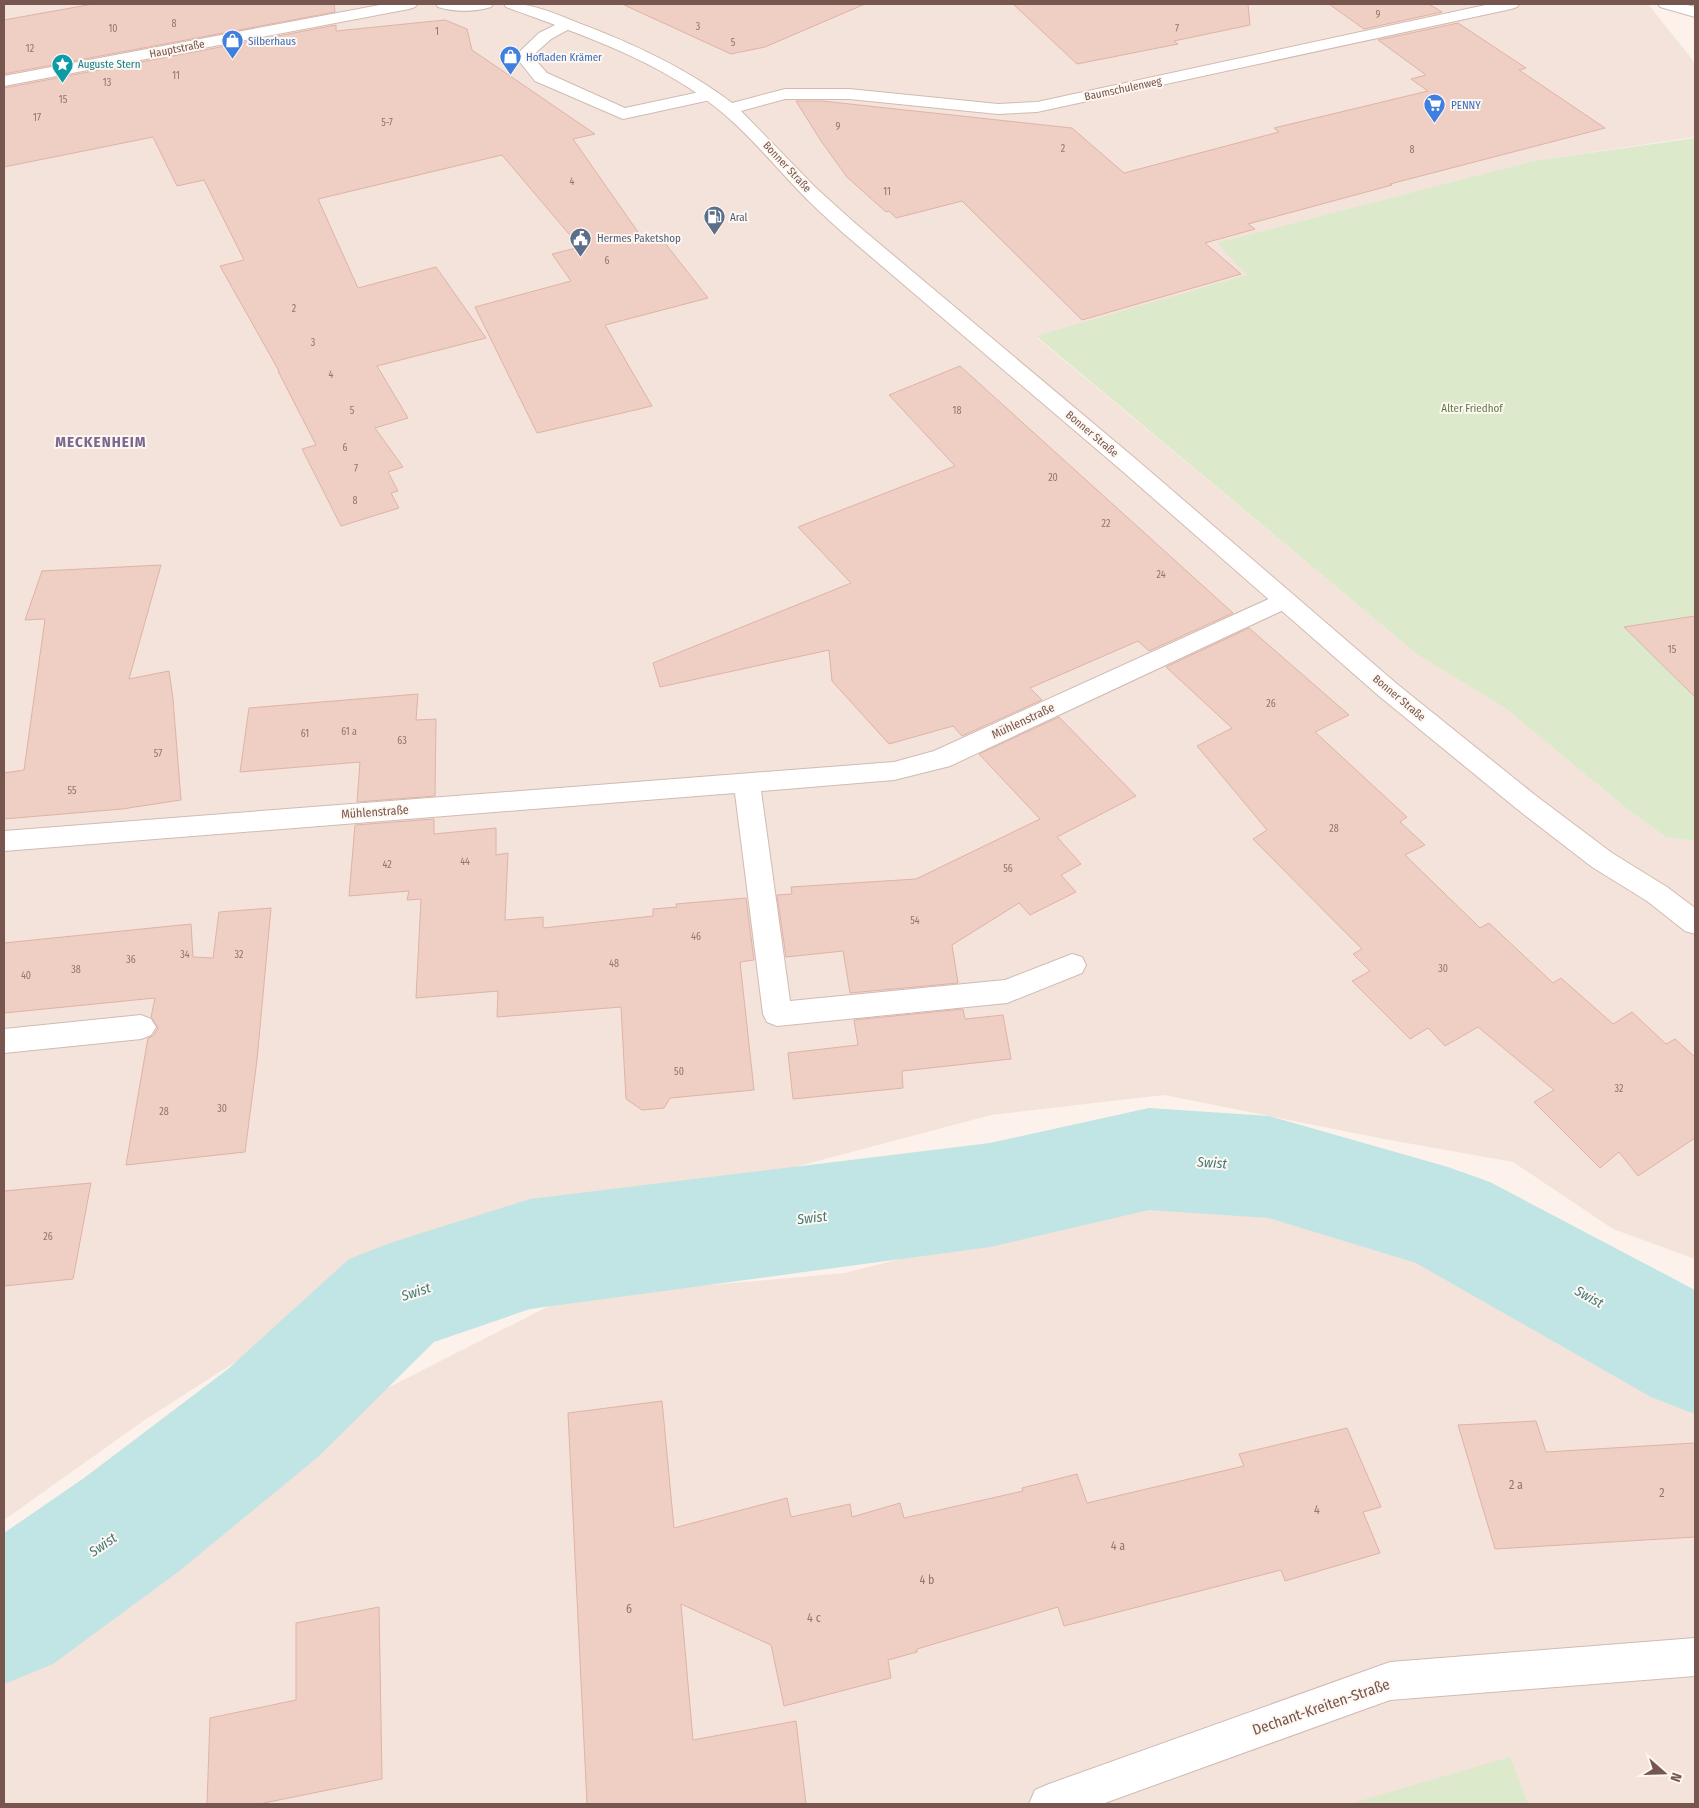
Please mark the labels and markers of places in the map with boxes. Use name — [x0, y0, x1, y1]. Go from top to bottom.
shop icon: Silberhaus — [220, 29, 244, 60]
place label: Silberhaus — [248, 35, 296, 48]
shop icon: Hofladen Krämer — [498, 45, 522, 76]
place label: Hofladen Krämer — [526, 51, 602, 64]
place icon: Auguste Stern — [50, 52, 74, 83]
place label: Auguste Stern — [78, 58, 140, 71]
supermarket icon: PENNY — [1423, 93, 1447, 124]
place label: PENNY — [1451, 99, 1481, 112]
fuel station icon: Aral — [702, 205, 726, 236]
place label: Aral — [730, 211, 748, 224]
public building icon: Hermes Paketshop — [569, 226, 593, 257]
place label: Hermes Paketshop — [597, 232, 681, 245]

